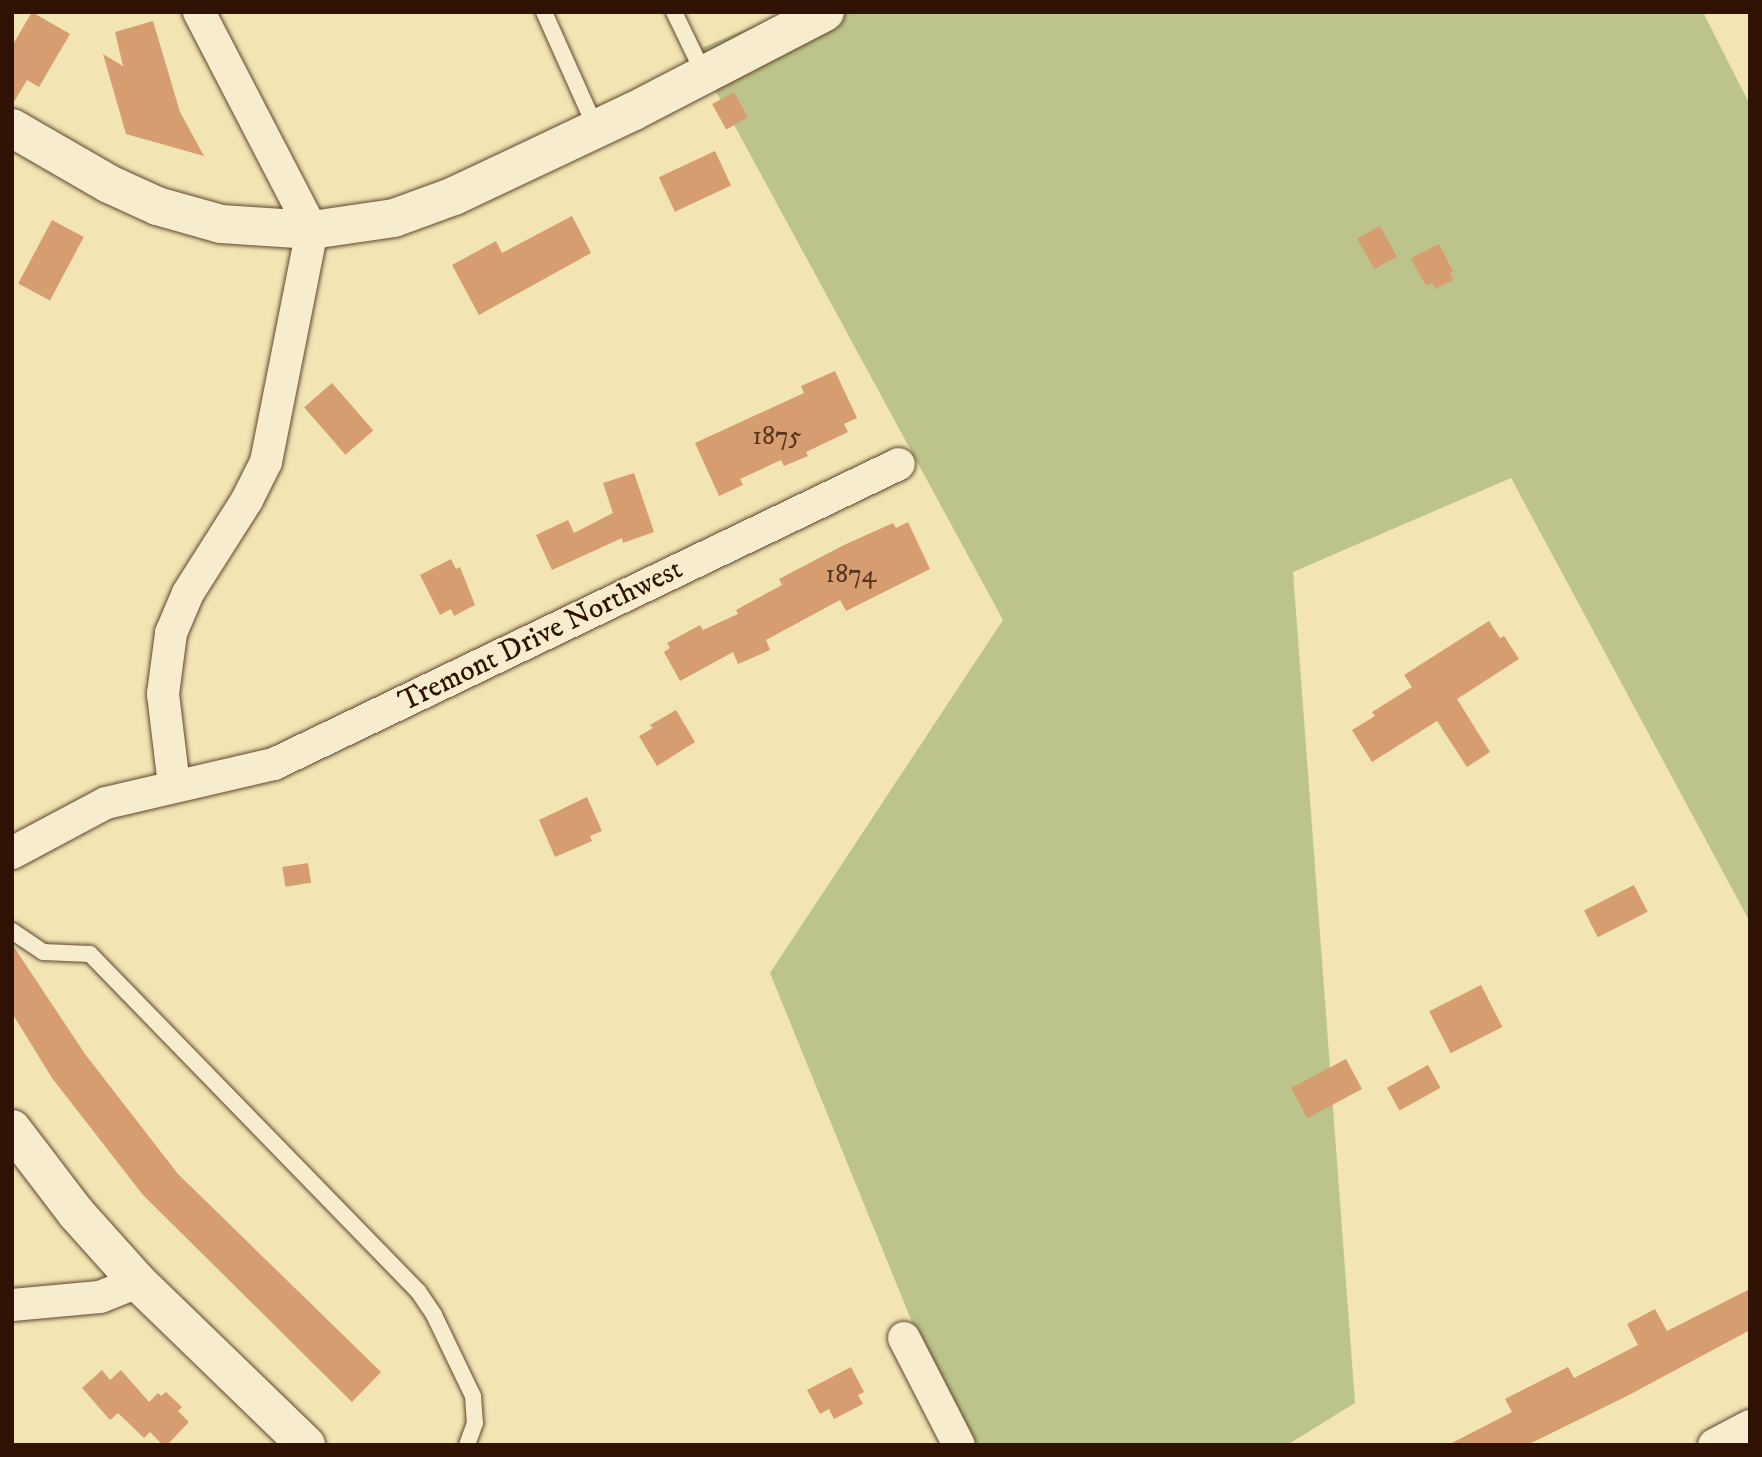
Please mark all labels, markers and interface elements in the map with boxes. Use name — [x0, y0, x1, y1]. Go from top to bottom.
house number: 1875 — [752, 421, 802, 453]
street label: Tremont Drive Northwest — [393, 552, 689, 720]
house number: 1874 — [826, 559, 876, 591]

